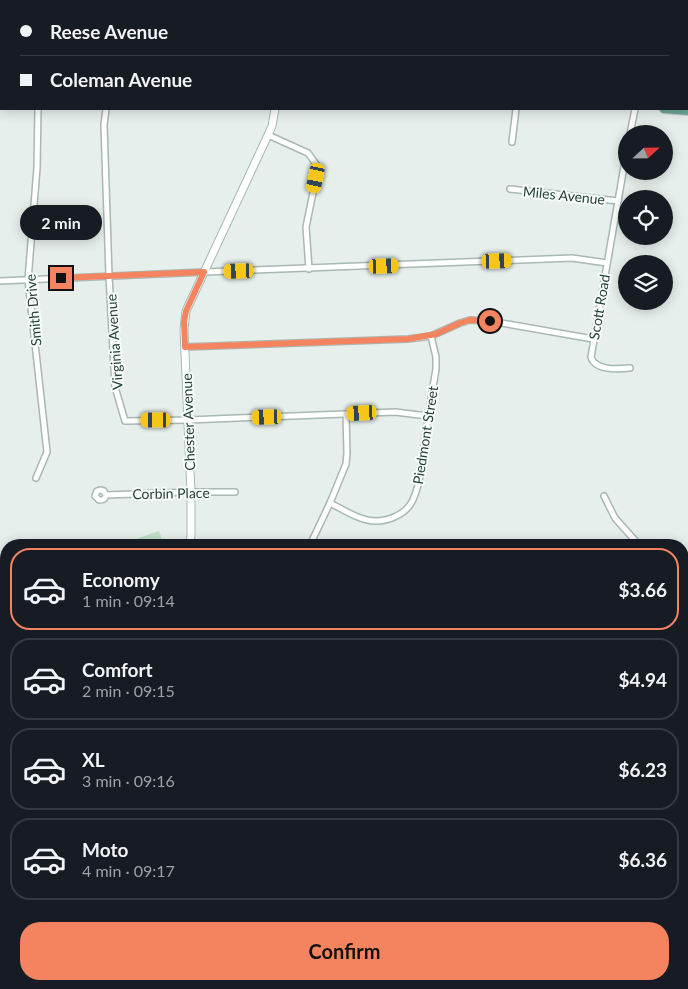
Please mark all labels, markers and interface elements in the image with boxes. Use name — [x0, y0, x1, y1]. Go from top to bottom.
text: Reese Avenue — [50, 20, 168, 43]
text: Coleman Avenue — [50, 68, 192, 91]
north arrow — [618, 125, 672, 180]
map controls — [618, 125, 673, 310]
car — [305, 162, 326, 194]
street label: Miles Avenue — [522, 182, 606, 208]
button: locate — [618, 190, 673, 245]
callout: 2 min — [20, 206, 102, 240]
text: 2 min — [41, 213, 81, 232]
car — [481, 253, 512, 269]
button: layers — [618, 255, 673, 310]
car — [368, 258, 399, 274]
car — [223, 263, 254, 279]
route end — [50, 267, 72, 289]
street label: Smith Drive — [21, 273, 45, 347]
street label: Scott Road — [585, 273, 613, 341]
street label: Virginia Avenue — [102, 294, 126, 390]
route start — [479, 310, 501, 332]
street label: Chester Avenue — [178, 373, 198, 471]
street label: Piedmont Street — [409, 384, 441, 486]
car — [346, 405, 377, 421]
car — [251, 409, 282, 425]
car — [141, 413, 171, 428]
street label: Corbin Place — [132, 484, 210, 502]
icon: car — [22, 567, 67, 612]
text: Economy — [82, 568, 160, 591]
text: $3.66 — [618, 578, 667, 601]
text: 1 min · 09:14 — [82, 591, 175, 610]
icon: car — [22, 657, 67, 702]
text: Comfort — [82, 658, 153, 681]
text: $4.94 — [618, 668, 667, 691]
text: 2 min · 09:15 — [82, 681, 175, 700]
icon: car — [22, 747, 67, 792]
text: XL — [82, 748, 105, 771]
text: $6.23 — [618, 758, 667, 781]
text: 3 min · 09:16 — [82, 771, 175, 790]
icon: car — [22, 837, 67, 882]
text: Moto — [82, 838, 128, 861]
text: $6.36 — [618, 848, 667, 871]
text: 4 min · 09:17 — [82, 861, 175, 880]
button: Confirm — [20, 922, 669, 980]

